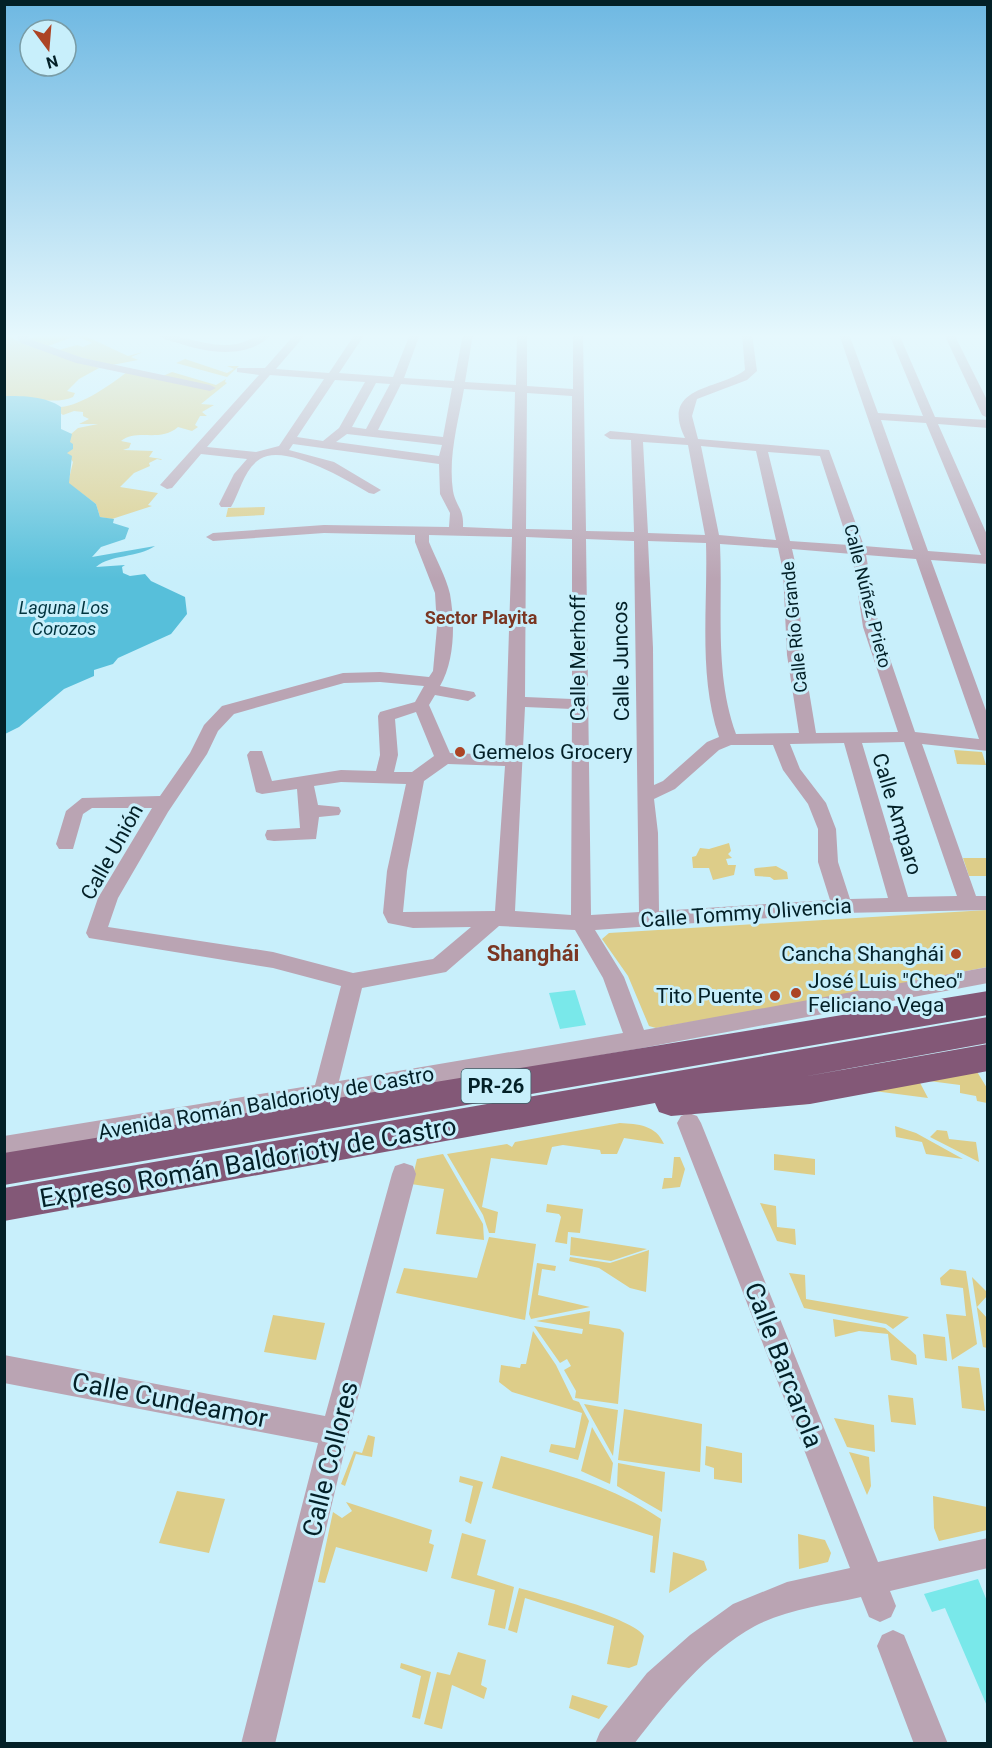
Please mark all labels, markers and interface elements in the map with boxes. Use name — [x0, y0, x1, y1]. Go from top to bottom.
north arrow — [18, 18, 78, 78]
text: N — [44, 51, 60, 73]
street label: Calle Núñez Prieto — [840, 522, 896, 670]
street label: Calle Río Grande — [777, 560, 811, 694]
street label: Calle Merhoff — [566, 594, 590, 721]
water label: Laguna Los Corozos — [19, 597, 109, 639]
street label: Calle Juncos — [608, 601, 634, 721]
district label: Sector Playita — [425, 607, 538, 628]
place label: Gemelos Grocery — [472, 740, 633, 764]
marker: Gemelos Grocery — [453, 745, 467, 759]
street label: Calle Amparo — [867, 750, 927, 878]
street label: Calle Unión — [76, 800, 148, 904]
street label: Calle Tommy Olivencia — [640, 894, 852, 932]
district label: Shanghái — [487, 941, 579, 966]
place label: Cancha Shanghái — [781, 942, 944, 966]
marker: Cancha Shanghái — [949, 947, 963, 961]
place label: José Luis "Cheo" Feliciano Vega — [808, 969, 963, 1017]
place label: Tito Puente — [656, 984, 763, 1008]
marker: José Luis "Cheo" Feliciano Vega — [789, 986, 803, 1000]
marker: Tito Puente — [768, 989, 782, 1003]
street label: Avenida Román Baldorioty de Castro — [96, 1062, 436, 1144]
road number: PR-26 — [462, 1069, 530, 1103]
street label: Expreso Román Baldorioty de Castro — [37, 1111, 459, 1213]
street label: Calle Barcarola — [739, 1278, 829, 1452]
street label: Calle Cundeamor — [70, 1366, 271, 1434]
street label: Calle Collores — [296, 1378, 364, 1540]

